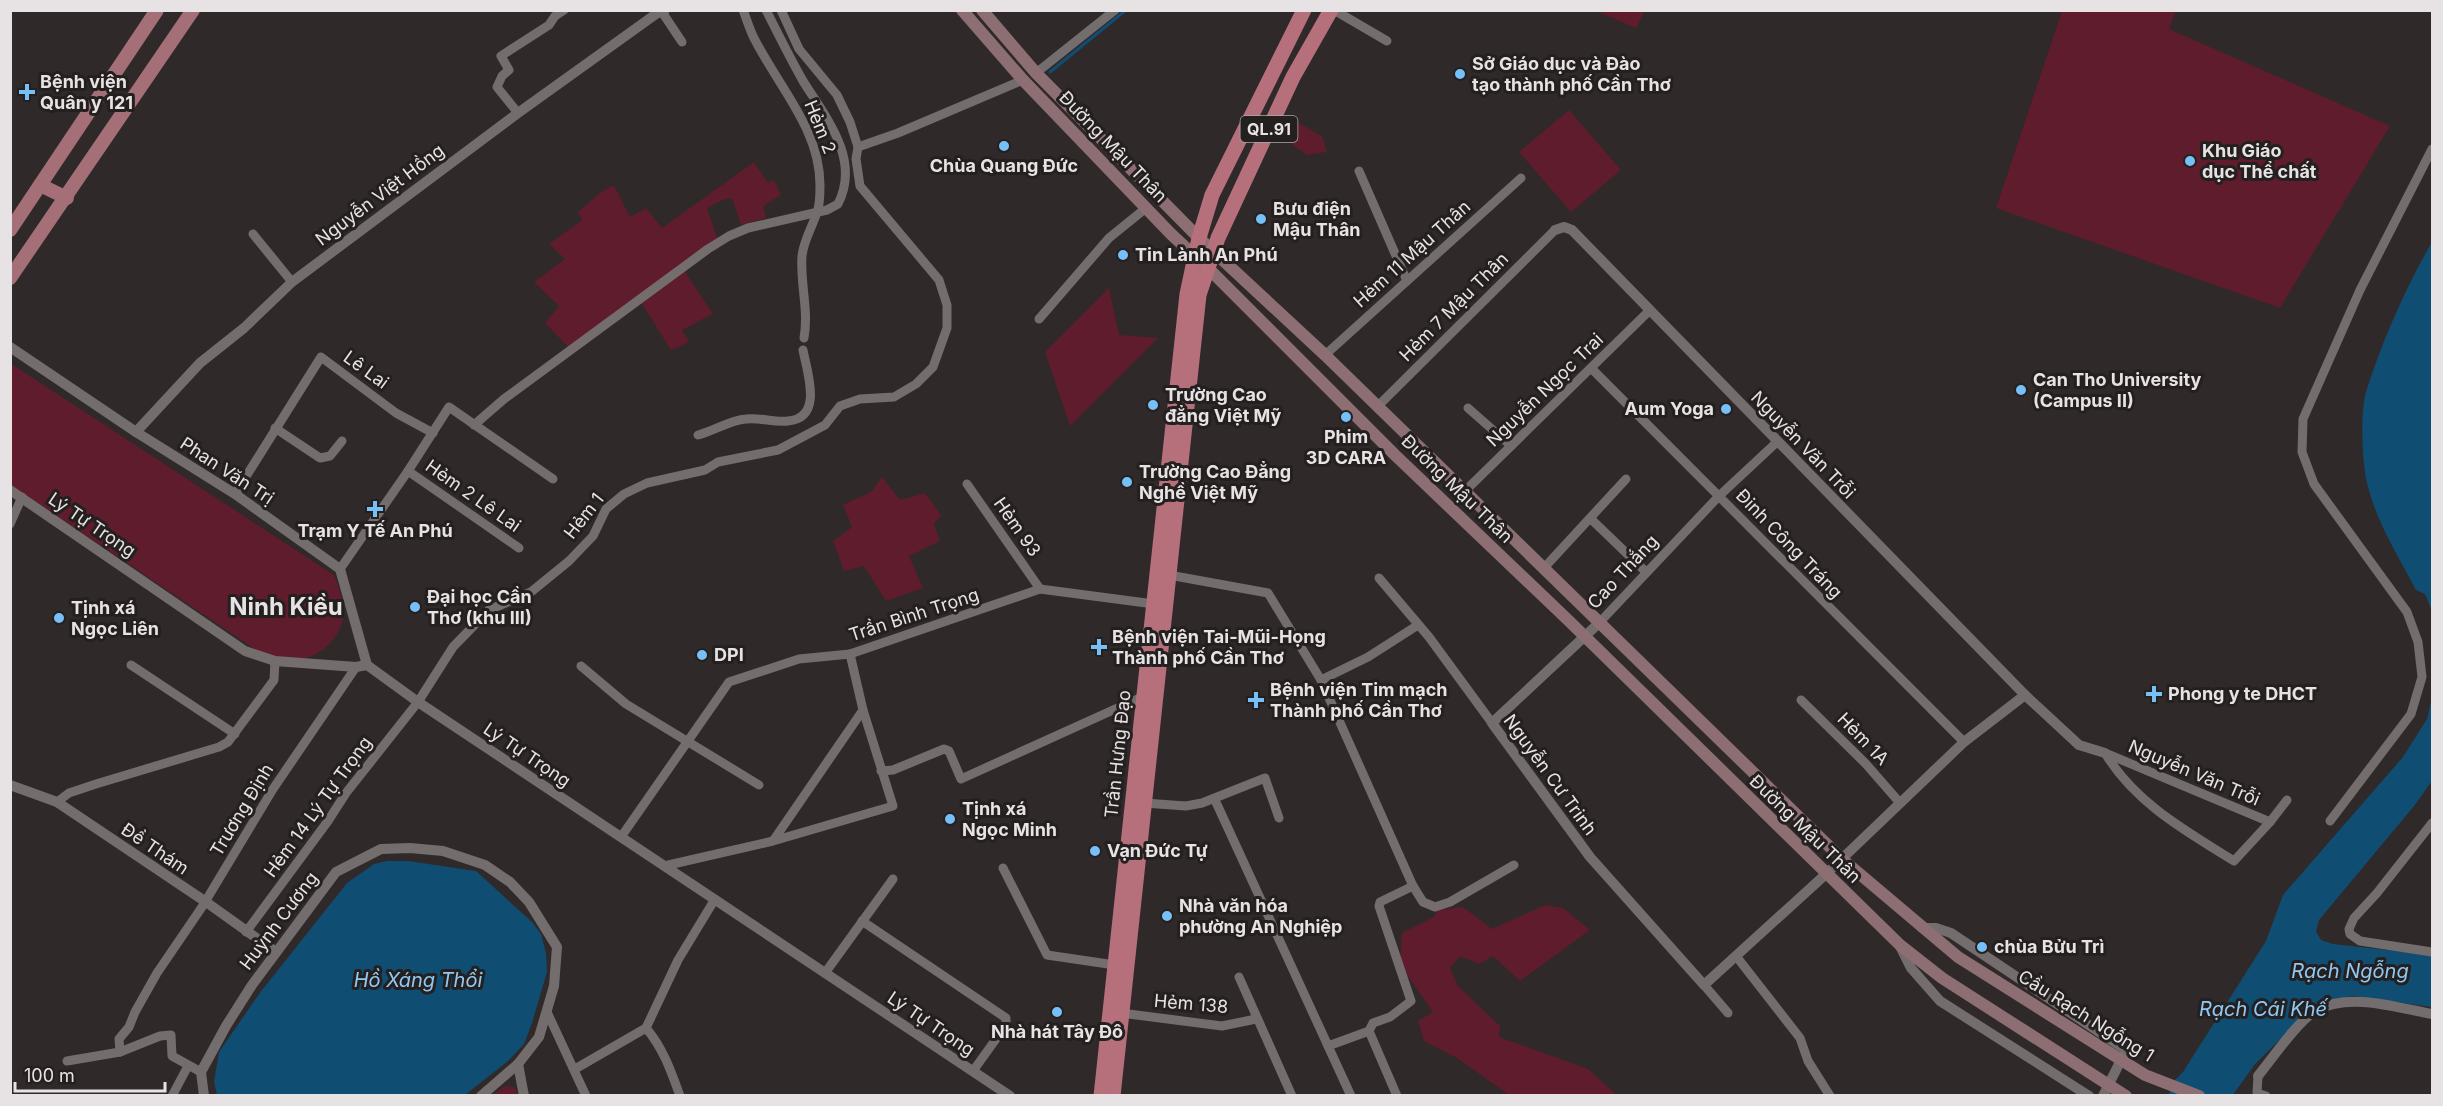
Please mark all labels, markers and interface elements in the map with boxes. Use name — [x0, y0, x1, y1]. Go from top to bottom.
place label: Sở Giáo dục và Đào tạo thành phố Cần Thơ — [1472, 53, 1671, 95]
marker: Sở Giáo dục và Đào tạo thành phố Cần Thơ — [1453, 67, 1467, 81]
place label: Bệnh viện Quân y 121 — [40, 71, 133, 113]
marker: Bệnh viện Quân y 121 — [18, 83, 36, 101]
street label: Đường Mậu Thân — [1055, 87, 1172, 206]
street label: Hẻm 2 — [800, 97, 841, 157]
road number: QL.91 — [1240, 116, 1298, 142]
street label: Nguyễn Việt Hồng — [311, 139, 448, 250]
marker: Chùa Quang Đức — [997, 139, 1011, 153]
place label: Khu Giáo dục Thể chất — [2202, 140, 2317, 182]
marker: Khu Giáo dục Thể chất — [2183, 154, 2197, 168]
place label: Chùa Quang Đức — [930, 155, 1078, 176]
street label: Hẻm 11 Mậu Thân — [1349, 196, 1474, 311]
place label: Bưu điện Mậu Thân — [1273, 198, 1361, 240]
marker: Bưu điện Mậu Thân — [1254, 212, 1268, 226]
place label: Tin Lành An Phú — [1135, 244, 1278, 265]
marker: Tin Lành An Phú — [1116, 248, 1130, 262]
street label: Hẻm 7 Mậu Thân — [1395, 248, 1512, 365]
street label: Nguyễn Ngọc Trai — [1482, 329, 1607, 451]
street label: Lê Lai — [340, 346, 393, 393]
place label: Can Tho University (Campus II) — [2033, 369, 2201, 411]
marker: Can Tho University (Campus II) — [2014, 383, 2028, 397]
place label: Trường Cao đẳng Việt Mỹ — [1165, 384, 1281, 426]
street label: Nguyễn Văn Trỗi — [1747, 387, 1860, 503]
marker: Trường Cao đẳng Việt Mỹ — [1146, 398, 1160, 412]
place label: Aum Yoga — [1625, 398, 1714, 419]
marker: Aum Yoga — [1719, 402, 1733, 416]
marker: Phim 3D CARA — [1339, 410, 1353, 424]
place label: Phim 3D CARA — [1306, 426, 1386, 468]
street label: Đường Mậu Thân — [1398, 430, 1517, 547]
street label: Phan Văn Trị — [177, 433, 278, 509]
street label: Hẻm 2 Lê Lai — [422, 455, 525, 536]
place label: Trường Cao Đẳng Nghề Việt Mỹ — [1139, 461, 1291, 503]
marker: Trường Cao Đẳng Nghề Việt Mỹ — [1120, 475, 1134, 489]
street label: Đinh Công Tráng — [1732, 485, 1847, 603]
street label: Lý Tự Trọng — [45, 488, 140, 561]
street label: Hẻm 1 — [559, 489, 608, 543]
street label: Hẻm 93 — [990, 493, 1045, 560]
marker: Trạm Y Tế An Phú — [366, 500, 384, 518]
place label: Trạm Y Tế An Phú — [297, 520, 453, 541]
street label: Cao Thắng — [1583, 530, 1662, 613]
street label: Trần Bình Trọng — [846, 584, 981, 645]
place label: Đại học Cần Thơ (khu III) — [427, 586, 532, 628]
district label: Ninh Kiều — [229, 592, 343, 621]
place label: Tịnh xá Ngọc Liên — [71, 597, 159, 639]
marker: Đại học Cần Thơ (khu III) — [408, 600, 422, 614]
marker: Tịnh xá Ngọc Liên — [52, 611, 66, 625]
place label: Bệnh viện Tai-Mũi-Họng Thành phố Cần Thơ — [1112, 626, 1326, 668]
marker: Bệnh viện Tai-Mũi-Họng Thành phố Cần Thơ — [1090, 638, 1108, 656]
place label: DPI — [714, 644, 744, 665]
marker: DPI — [695, 648, 709, 662]
place label: Bệnh viện Tim mạch Thành phố Cần Thơ — [1270, 679, 1447, 721]
place label: Phong y te DHCT — [2168, 683, 2317, 704]
marker: Phong y te DHCT — [2145, 685, 2163, 703]
street label: Trần Hưng Đạo — [1100, 689, 1135, 819]
marker: Bệnh viện Tim mạch Thành phố Cần Thơ — [1247, 691, 1265, 709]
street label: Hẻm 1A — [1833, 708, 1893, 769]
street label: Nguyễn Cư Trinh — [1500, 710, 1601, 839]
street label: Lý Tự Trọng — [480, 718, 575, 791]
street label: Hẻm 14 Lý Tự Trọng — [259, 732, 376, 881]
street label: Nguyễn Văn Trỗi — [2125, 735, 2263, 810]
street label: Trương Định — [206, 760, 277, 860]
street label: Đường Mậu Thân — [1746, 770, 1865, 887]
place label: Tịnh xá Ngọc Minh — [962, 798, 1057, 840]
marker: Tịnh xá Ngọc Minh — [943, 812, 957, 826]
street label: Đề Thám — [118, 818, 193, 879]
place label: Vạn Đức Tự — [1107, 840, 1208, 861]
marker: Vạn Đức Tự — [1088, 844, 1102, 858]
street label: Huỳnh Cương — [235, 868, 322, 974]
place label: Nhà văn hóa phường An Nghiệp — [1179, 895, 1342, 937]
marker: Nhà văn hóa phường An Nghiệp — [1160, 909, 1174, 923]
place label: chùa Bửu Trì — [1994, 936, 2104, 957]
marker: chùa Bửu Trì — [1975, 940, 1989, 954]
water label: Rạch Ngỗng — [2291, 959, 2409, 983]
street label: Cầu Rạch Ngỗng 1 — [2015, 965, 2158, 1066]
water label: Hồ Xáng Thổi — [354, 968, 483, 992]
street label: Lý Tự Trọng — [884, 987, 979, 1060]
street label: Hẻm 138 — [1153, 990, 1229, 1017]
water label: Rạch Cái Khế — [2199, 997, 2329, 1021]
marker: Nhà hát Tây Đô — [1050, 1005, 1064, 1019]
place label: Nhà hát Tây Đô — [991, 1021, 1123, 1042]
scale bar — [15, 1055, 165, 1093]
text: 100 m — [24, 1065, 75, 1086]

